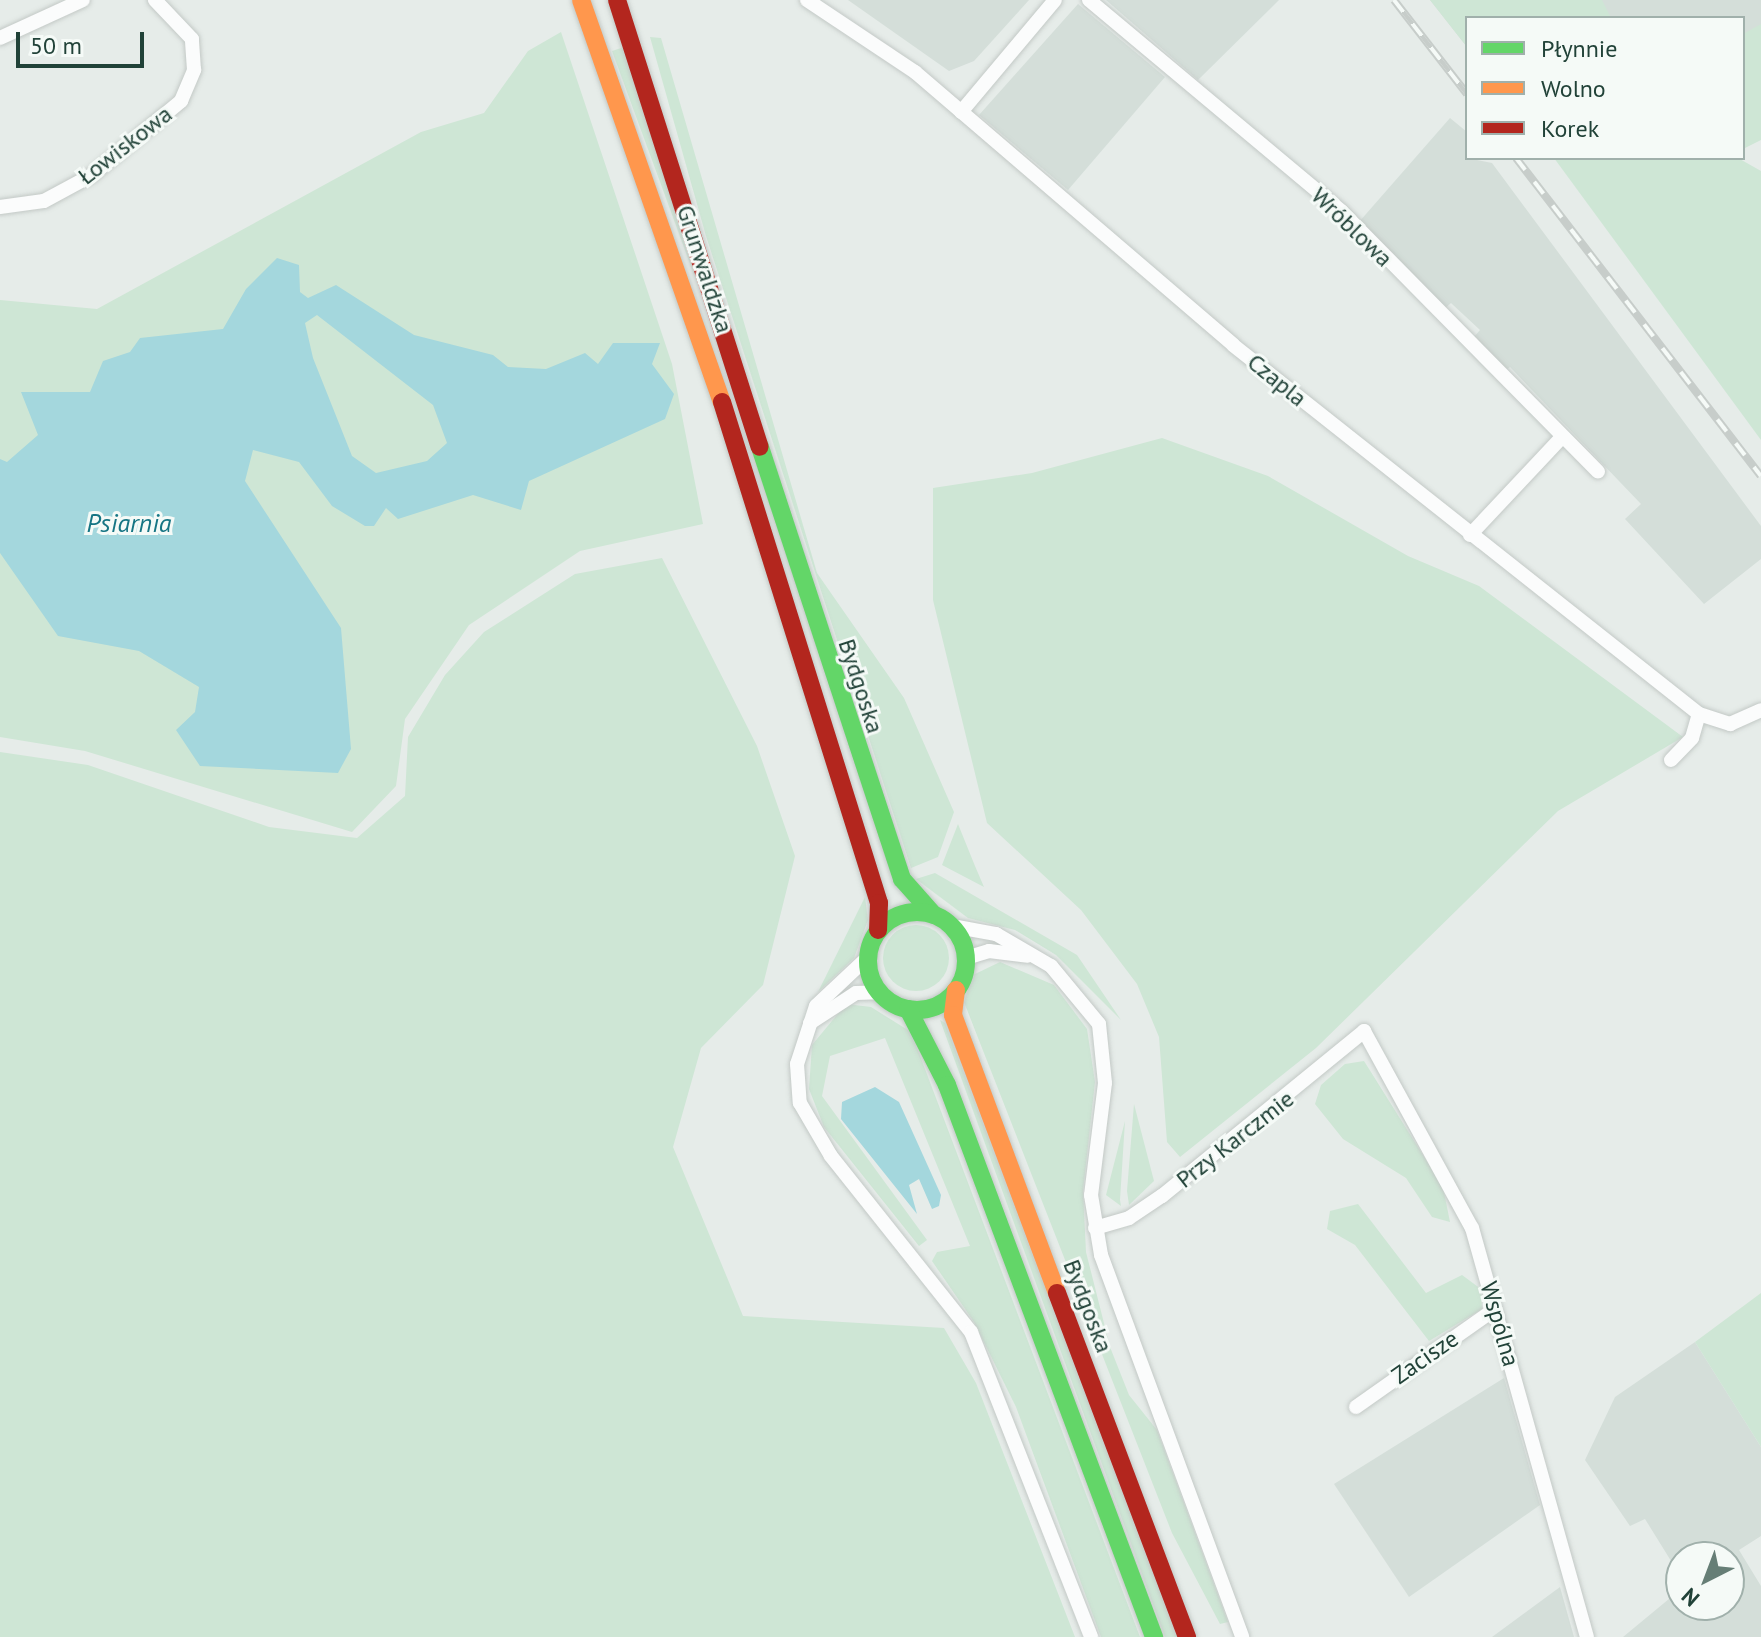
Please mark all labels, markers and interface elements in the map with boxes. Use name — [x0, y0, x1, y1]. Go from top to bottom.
scale bar — [20, 16, 148, 66]
legend — [1465, 16, 1745, 160]
text: 50 m — [30, 30, 82, 61]
text: Płynnie — [1541, 33, 1618, 64]
text: Wolno — [1541, 73, 1606, 104]
street label: Łowiskowa — [72, 99, 178, 191]
text: Korek — [1541, 113, 1599, 144]
street label: Wróblowa — [1305, 181, 1399, 273]
street label: Grunwaldzka — [671, 202, 739, 336]
street label: Czapla — [1242, 348, 1312, 412]
water label: Psiarnia — [86, 507, 172, 539]
street label: Bydgoska — [832, 635, 890, 737]
street label: Przy Karczmie — [1170, 1084, 1300, 1194]
street label: Bydgoska — [1057, 1255, 1119, 1357]
street label: Wspólna — [1474, 1278, 1526, 1370]
street label: Zacisze — [1386, 1324, 1464, 1390]
north arrow — [1665, 1541, 1745, 1621]
text: N — [1676, 1582, 1705, 1613]

